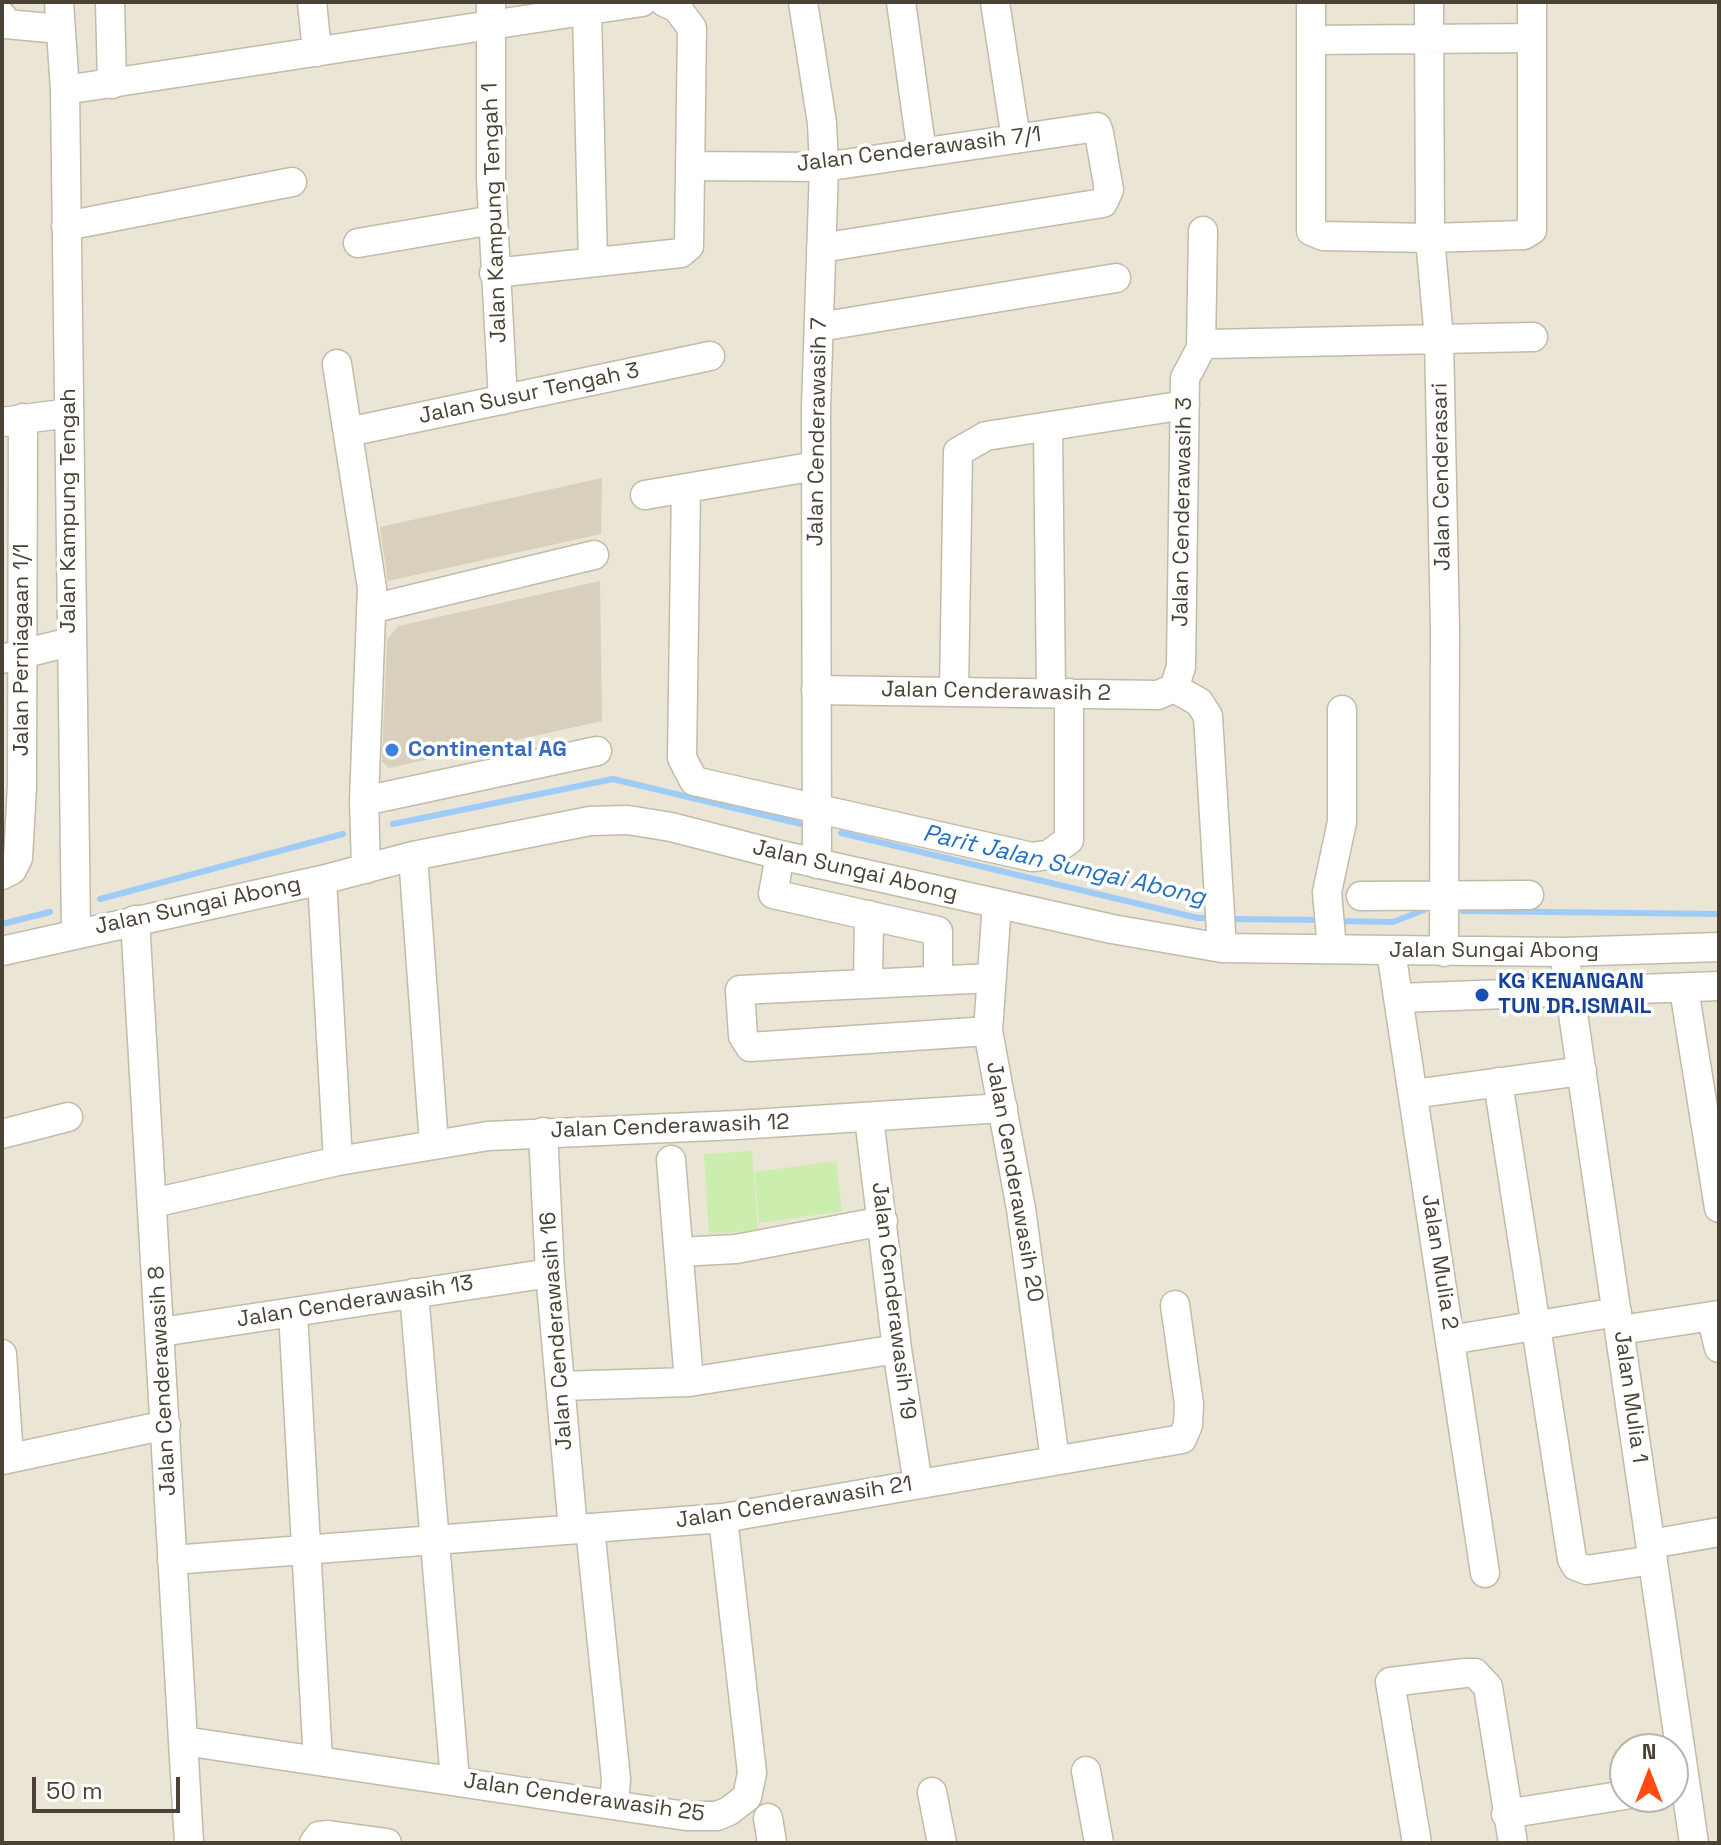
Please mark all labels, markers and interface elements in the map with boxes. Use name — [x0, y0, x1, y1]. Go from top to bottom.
street label: Jalan Kampung Tengah 1 — [477, 82, 513, 344]
street label: Jalan Cenderawasih 7/1 — [795, 122, 1043, 178]
street label: Jalan Cenderawasih 7 — [803, 317, 833, 547]
street label: Jalan Susur Tengah 3 — [416, 358, 642, 430]
street label: Jalan Cenderasari — [1427, 383, 1457, 571]
street label: Jalan Kampung Tengah — [56, 388, 82, 634]
street label: Jalan Cenderawasih 3 — [1168, 397, 1198, 627]
street label: Jalan Perniagaan 1/1 — [9, 544, 35, 756]
street label: Jalan Cenderawasih 2 — [881, 677, 1111, 707]
place label: Continental AG — [408, 737, 567, 763]
marker: Continental AG — [383, 741, 401, 759]
water label: Parit Jalan Sungai Abong — [920, 819, 1208, 913]
street label: Jalan Sungai Abong — [750, 835, 960, 907]
street label: Jalan Sungai Abong — [93, 871, 303, 941]
street label: Jalan Sungai Abong — [1389, 938, 1599, 964]
place label: KG KENANGAN TUN DR.ISMAIL — [1498, 969, 1651, 1020]
marker: KG KENANGAN TUN DR.ISMAIL — [1473, 986, 1491, 1004]
street label: Jalan Cenderawasih 20 — [980, 1060, 1048, 1304]
street label: Jalan Cenderawasih 12 — [550, 1110, 790, 1144]
street label: Jalan Cenderawasih 19 — [865, 1181, 921, 1421]
street label: Jalan Mulia 2 — [1415, 1192, 1463, 1332]
street label: Jalan Cenderawasih 16 — [535, 1211, 579, 1451]
street label: Jalan Cenderawasih 8 — [144, 1265, 182, 1497]
street label: Jalan Cenderawasih 13 — [235, 1270, 475, 1334]
street label: Jalan Mulia 1 — [1608, 1329, 1652, 1465]
street label: Jalan Cenderawasih 21 — [674, 1471, 914, 1535]
north arrow — [1609, 1733, 1689, 1813]
text: N — [1642, 1737, 1656, 1765]
scale bar — [36, 1761, 184, 1811]
street label: Jalan Cenderawasih 25 — [462, 1768, 706, 1828]
text: 50 m — [46, 1775, 103, 1806]

